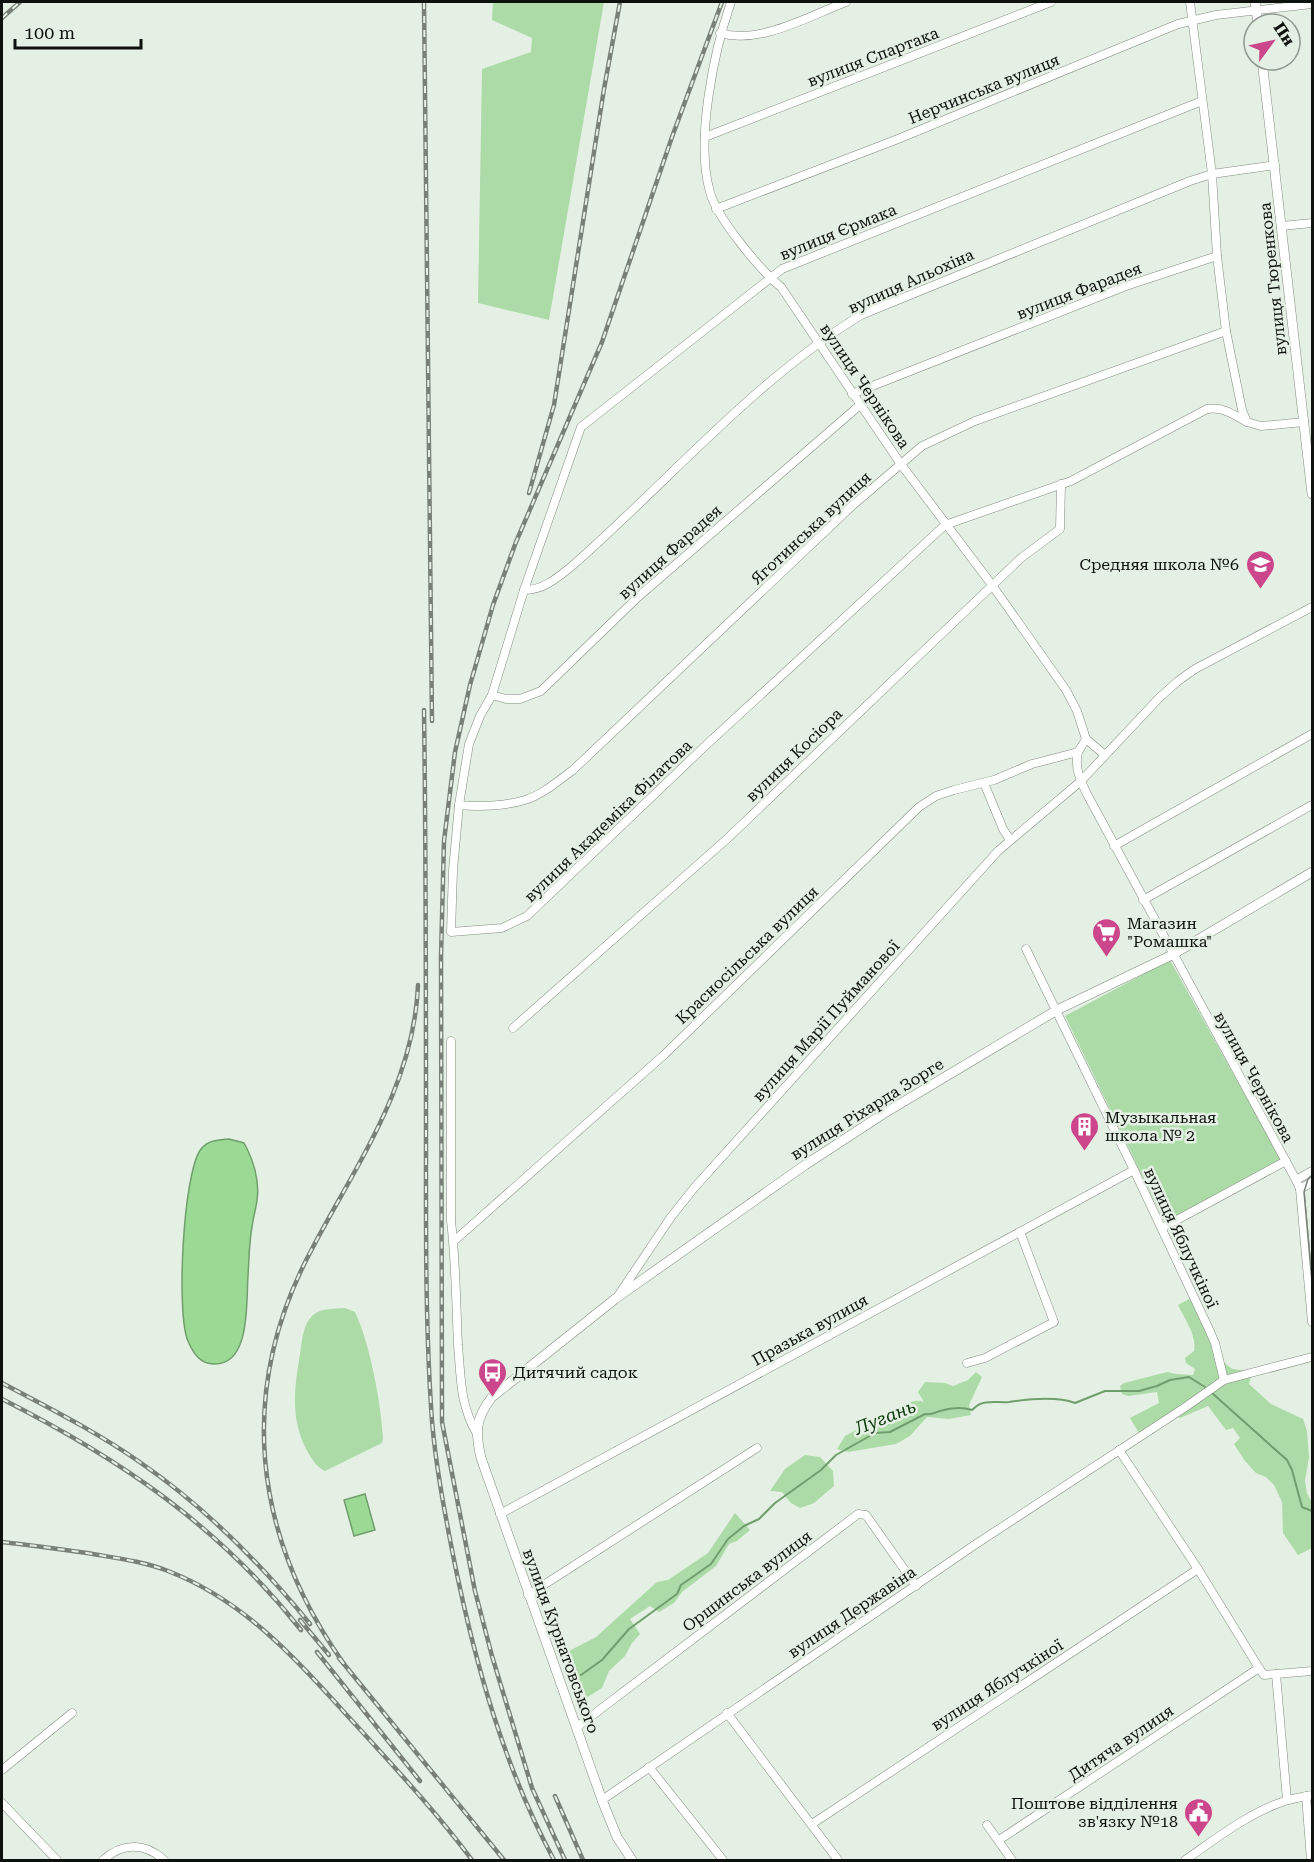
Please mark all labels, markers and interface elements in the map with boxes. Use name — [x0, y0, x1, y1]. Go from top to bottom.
scale bar — [15, 12, 141, 50]
north arrow — [1242, 12, 1302, 72]
text: Пн — [1270, 19, 1299, 49]
text: 100 m — [24, 22, 75, 43]
street label: вулиця Спартака — [805, 23, 942, 91]
street label: Нерчинська вулиця — [906, 50, 1062, 128]
street label: вулиця Єрмака — [777, 200, 899, 264]
street label: вулиця Тюренкова — [1255, 201, 1290, 356]
street label: вулиця Альохіна — [845, 245, 977, 317]
street label: вулиця Фарадея — [1014, 258, 1144, 324]
street label: вулиця Чернікова — [816, 320, 914, 452]
street label: Яготинська вулиця — [747, 468, 875, 588]
street label: вулиця Фарадея — [615, 501, 725, 603]
school or university icon: Средняя школа №6 — [1244, 548, 1276, 590]
place label: Средняя школа №6 — [1079, 555, 1239, 574]
street label: вулиця Косіора — [742, 704, 846, 806]
street label: вулиця Академіка Філатова — [520, 736, 696, 906]
street label: Красносільська вулиця — [672, 882, 822, 1028]
place label: Магазин "Ромашка" — [1127, 914, 1212, 951]
supermarket icon: Магазин "Ромашка" — [1090, 916, 1122, 958]
street label: вулиця Марії Пуйманової — [749, 937, 903, 1105]
street label: вулиця Чернікова — [1210, 1008, 1298, 1146]
street label: вулиця Ріхарда Зорге — [787, 1054, 947, 1164]
place label: Музыкальная школа № 2 — [1105, 1108, 1216, 1145]
building icon: Музыкальная школа № 2 — [1068, 1110, 1100, 1152]
street label: вулиця Яблучкіної — [1140, 1165, 1222, 1311]
street label: Празька вулиця — [749, 1290, 871, 1370]
bus stop icon: Дитячий садок — [476, 1356, 508, 1398]
place label: Дитячий садок — [513, 1363, 638, 1382]
water label: Лугань — [850, 1395, 919, 1439]
street label: Оршинська вулиця — [679, 1526, 815, 1636]
street label: вулиця Курнатовського — [519, 1546, 603, 1736]
street label: вулиця Державіна — [784, 1562, 920, 1662]
street label: вулиця Яблучкіної — [928, 1635, 1066, 1735]
street label: Дитяча вулиця — [1065, 1701, 1177, 1785]
place label: Поштове відділення зв'язку №18 — [1011, 1794, 1178, 1831]
public building icon: Поштове відділення зв'язку №18 — [1183, 1796, 1215, 1838]

